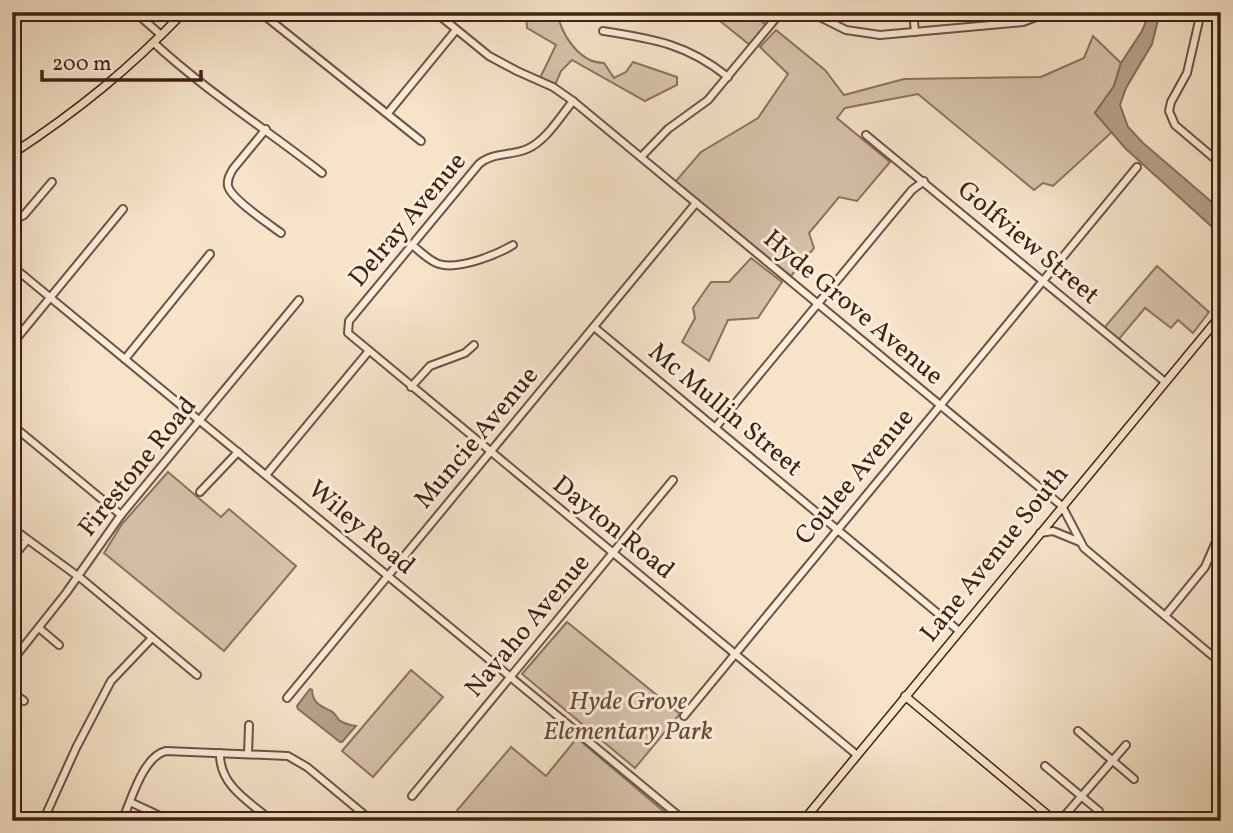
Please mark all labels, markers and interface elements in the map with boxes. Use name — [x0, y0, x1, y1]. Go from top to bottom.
scale bar — [42, 38, 201, 82]
text: 200 m — [52, 50, 112, 79]
street label: Delray Avenue — [341, 145, 475, 295]
street label: Golfview Street — [949, 173, 1107, 313]
street label: Hyde Grove Avenue — [755, 222, 951, 394]
street label: Mc Mullin Street — [640, 335, 810, 485]
street label: Muncie Avenue — [407, 359, 547, 517]
street label: Firestone Road — [70, 389, 206, 545]
street label: Coulee Avenue — [787, 401, 923, 553]
street label: Lane Avenue South — [912, 458, 1078, 650]
street label: Dayton Road — [544, 468, 682, 588]
street label: Wiley Road — [300, 472, 422, 584]
street label: Navaho Avenue — [457, 546, 599, 706]
park label: Hyde Grove Elementary Park — [543, 684, 713, 750]

